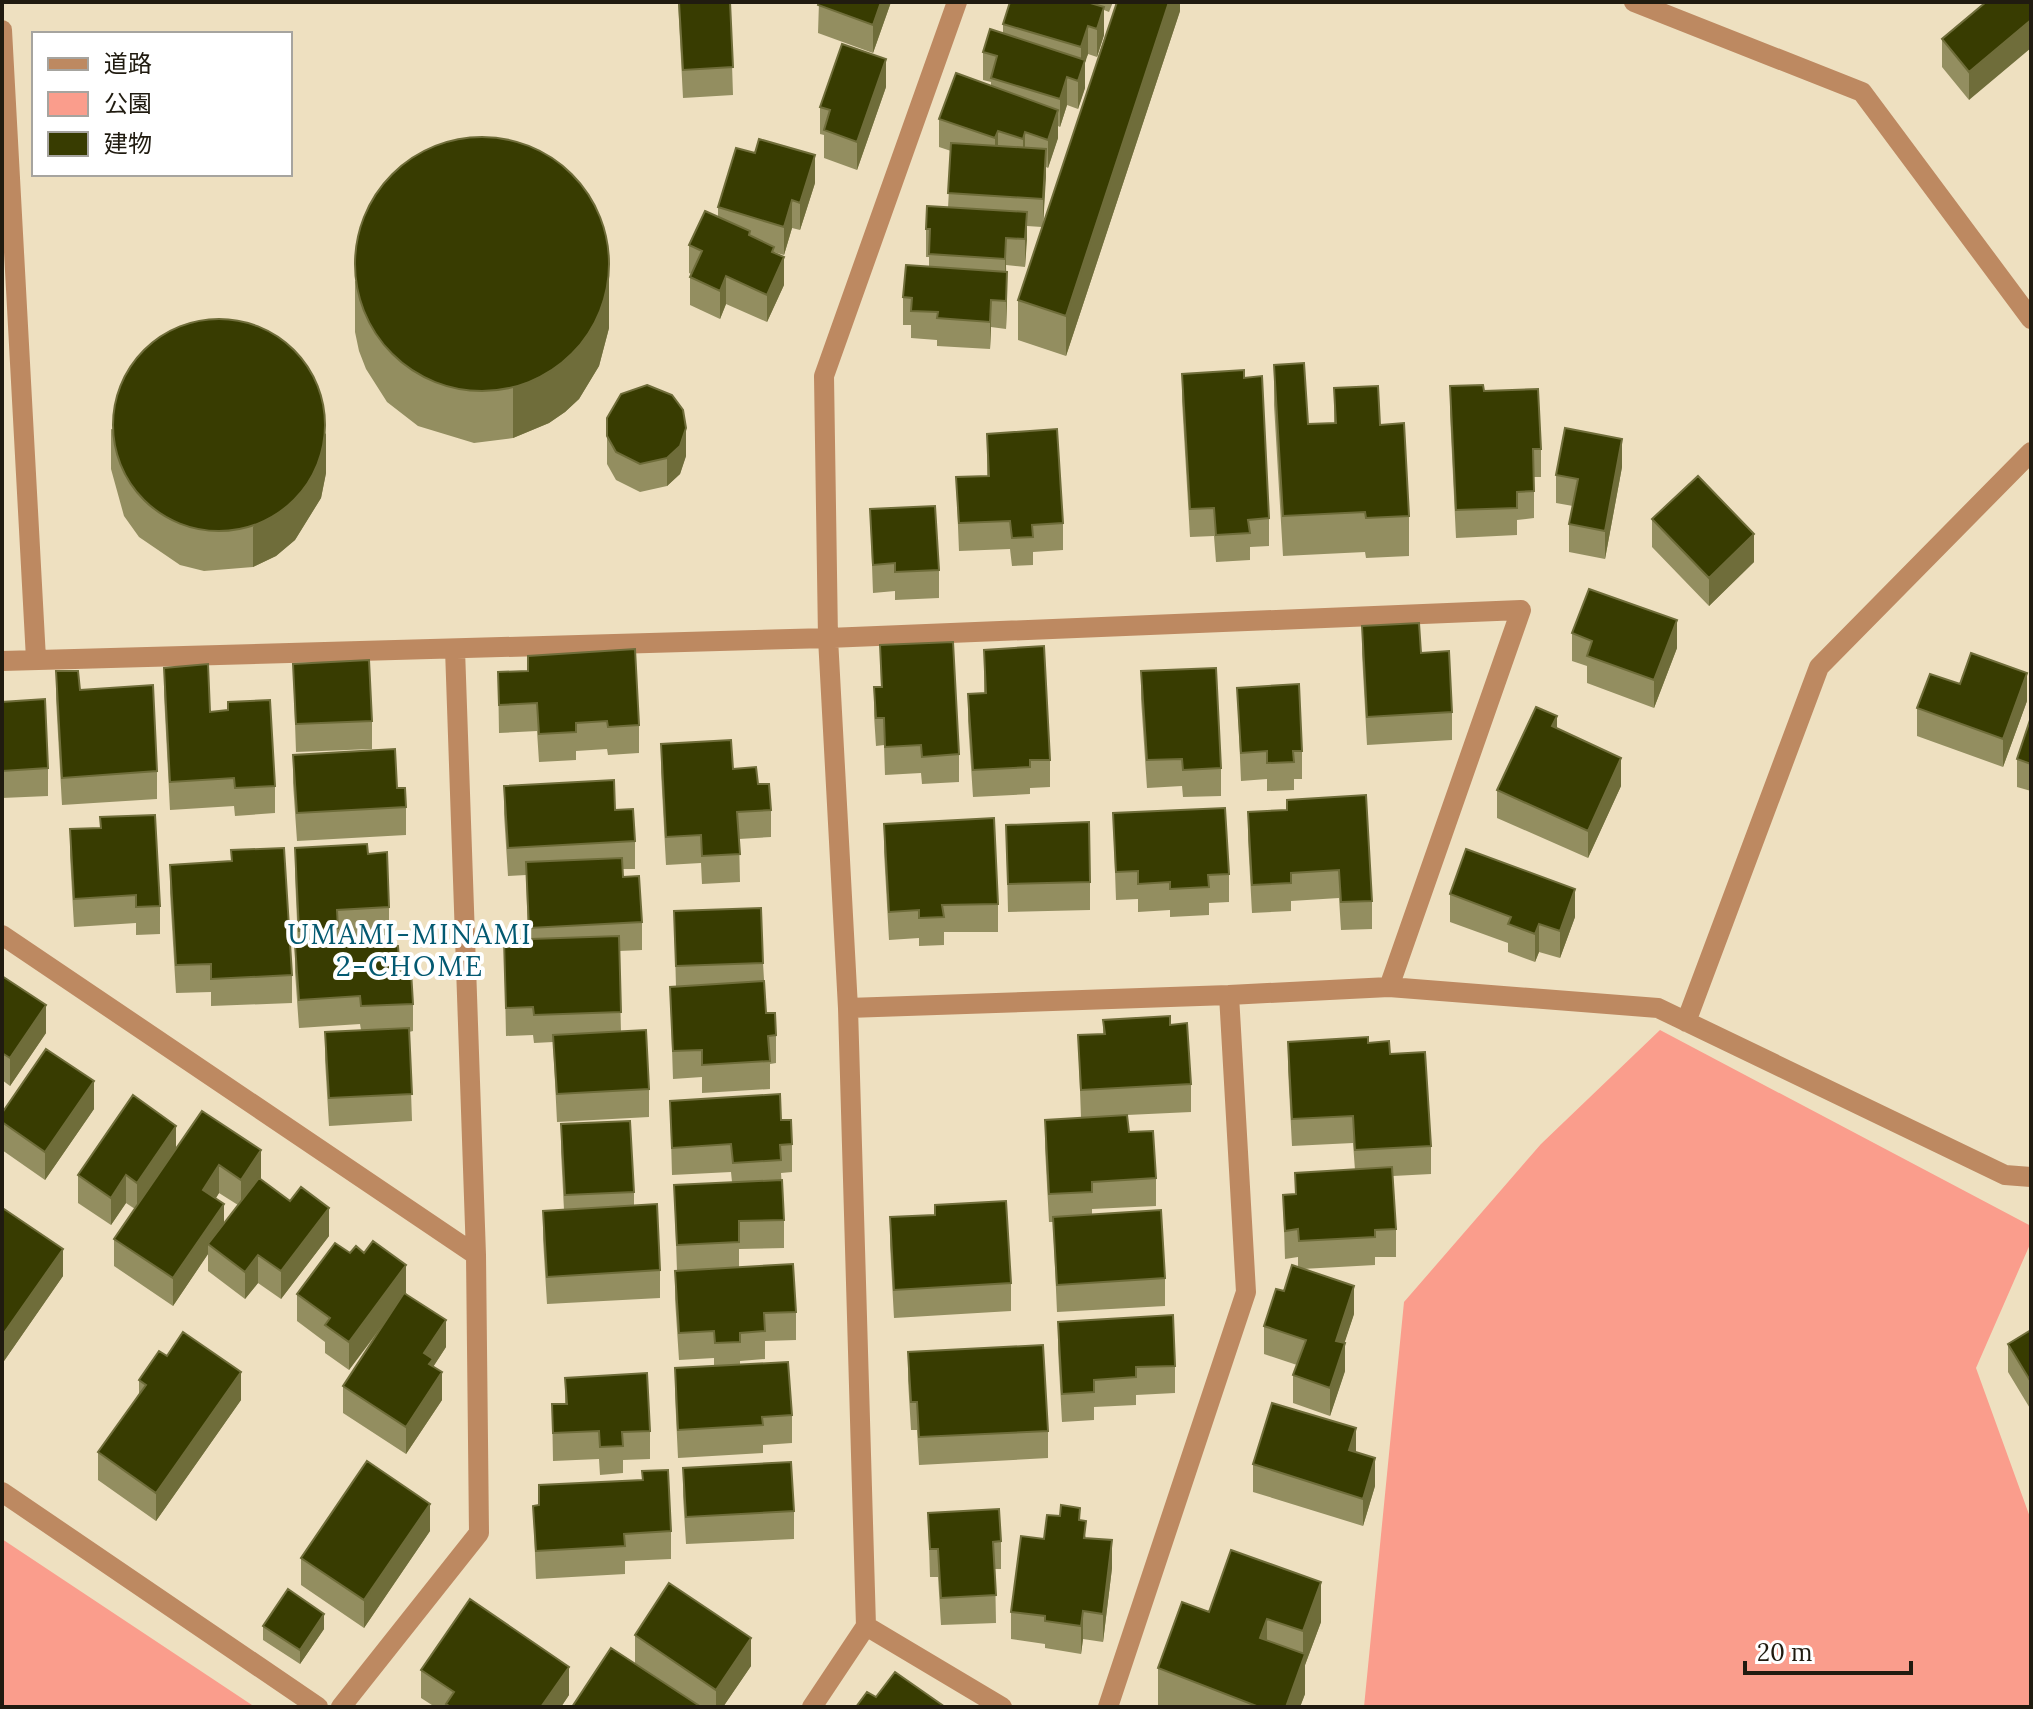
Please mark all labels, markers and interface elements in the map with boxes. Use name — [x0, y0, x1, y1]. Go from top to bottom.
legend — [32, 32, 292, 176]
text: 道路 — [104, 48, 152, 79]
text: 公園 — [104, 88, 152, 119]
text: 建物 — [104, 128, 152, 159]
district label: UMAMI-MINAMI 2-CHOME — [287, 916, 533, 984]
scale bar — [1745, 1625, 1911, 1675]
text: 20 m — [1757, 1637, 1813, 1668]

